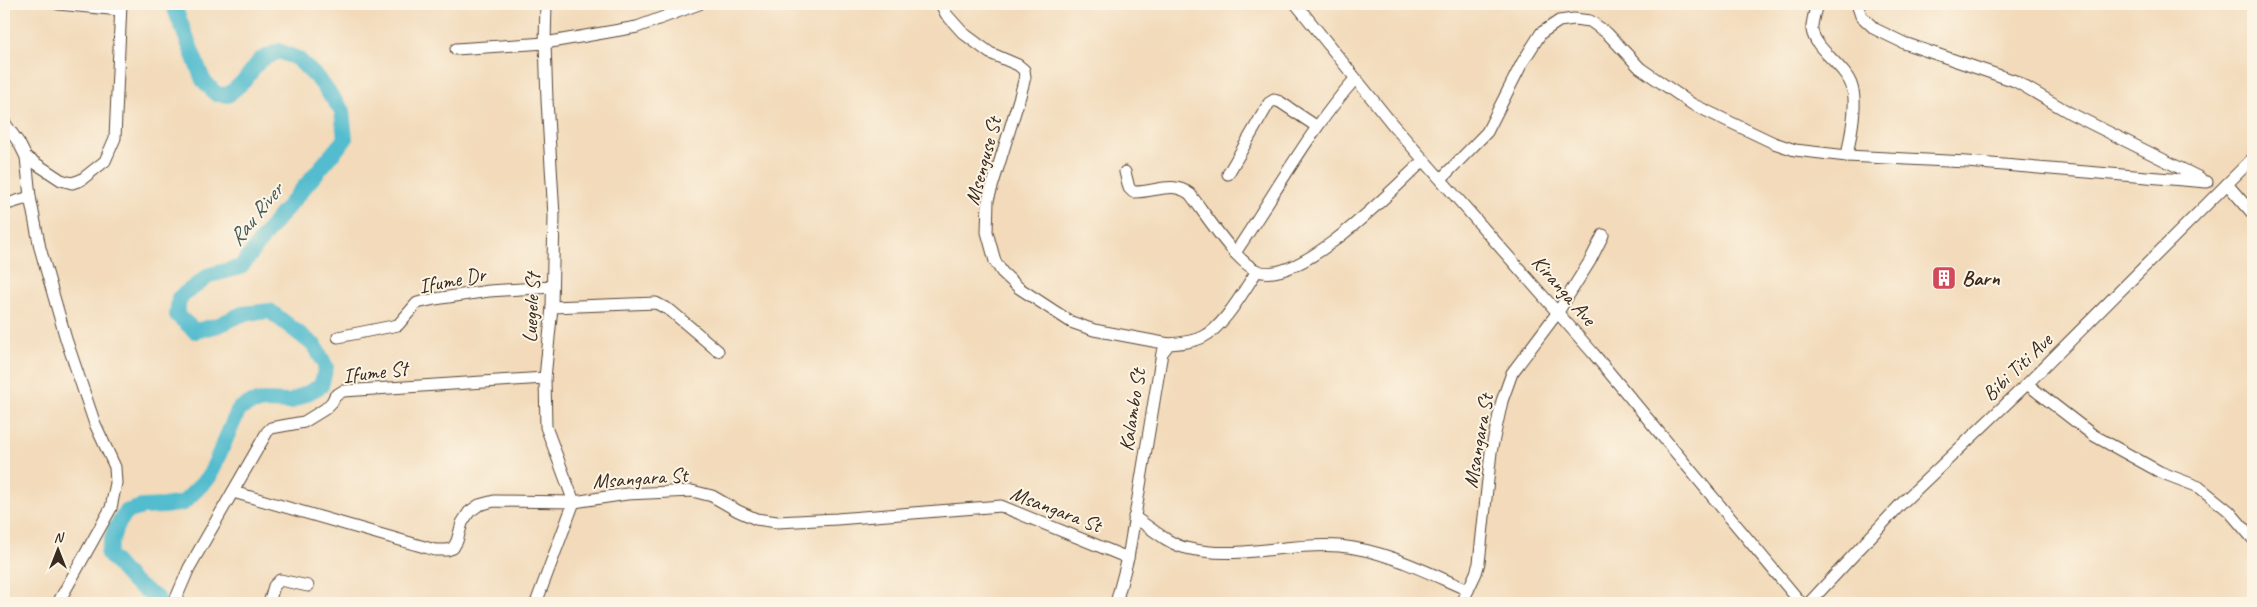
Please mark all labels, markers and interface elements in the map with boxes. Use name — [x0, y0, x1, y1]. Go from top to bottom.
street label: Msenguse St — [959, 112, 1008, 208]
water label: Rau River — [222, 175, 291, 251]
street label: Kiranga Ave — [1526, 249, 1603, 332]
street label: Ifume Dr — [417, 261, 489, 299]
building icon: Barn — [1931, 265, 1957, 291]
place label: Barn — [1962, 265, 2000, 291]
street label: Luegele St — [516, 270, 546, 343]
street label: Bibi Titi Ave — [1977, 327, 2058, 407]
street label: Ifume St — [341, 355, 412, 389]
street label: Kalambo St — [1113, 365, 1152, 453]
street label: Msangara St — [1457, 390, 1499, 490]
street label: Msangara St — [592, 462, 690, 494]
street label: Msangara St — [1007, 480, 1107, 539]
north arrow — [32, 524, 82, 574]
text: N — [54, 529, 65, 546]

